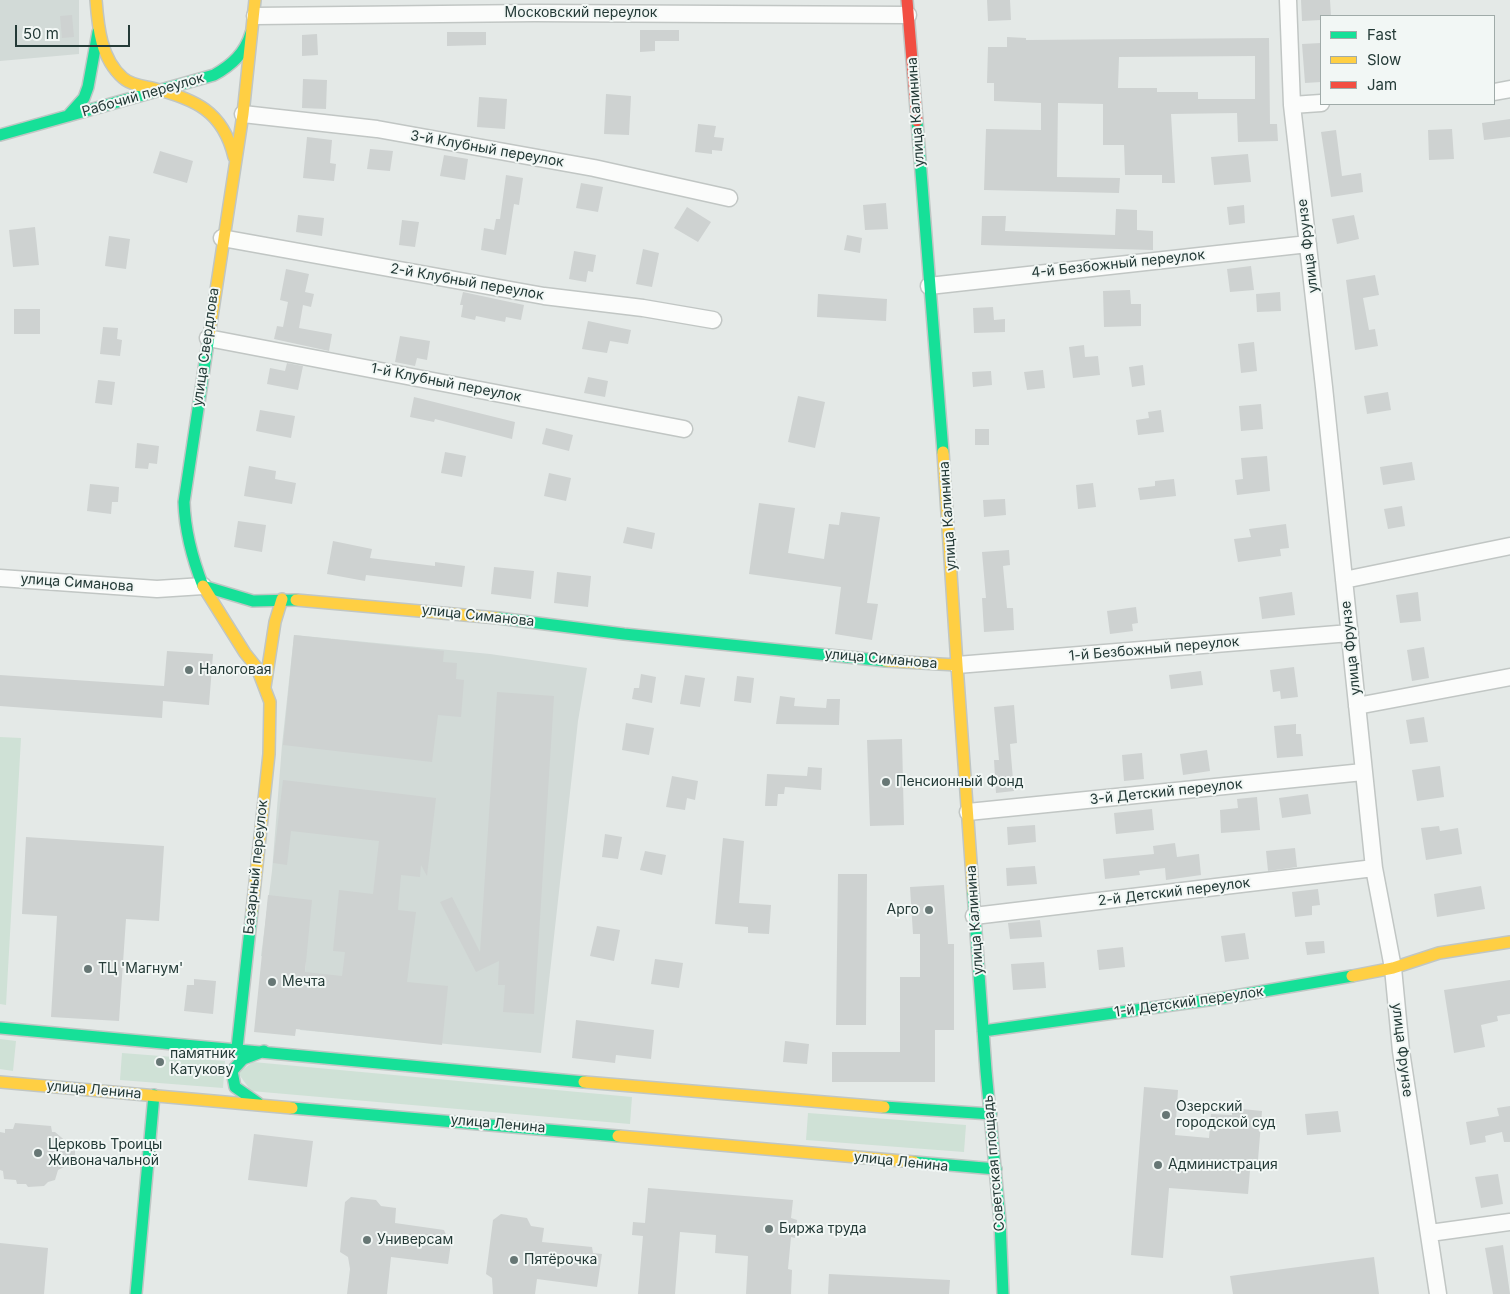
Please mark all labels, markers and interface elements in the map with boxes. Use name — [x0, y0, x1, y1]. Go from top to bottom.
street label: Московский переулок — [505, 5, 657, 21]
scale bar — [18, 15, 132, 47]
legend — [1320, 15, 1495, 105]
text: 50 m — [23, 24, 59, 43]
text: Fast — [1367, 25, 1397, 44]
text: Slow — [1367, 50, 1401, 69]
street label: улица Калинина — [904, 57, 928, 167]
street label: Рабочий переулок — [80, 70, 206, 120]
text: Jam — [1367, 75, 1397, 94]
street label: 3-й Клубный переулок — [409, 127, 565, 171]
street label: улица Фрунзе — [1294, 198, 1322, 294]
street label: 4-й Безбожный переулок — [1030, 247, 1206, 281]
street label: 2-й Клубный переулок — [389, 260, 545, 304]
street label: улица Свердлова — [189, 287, 223, 407]
street label: 1-й Клубный переулок — [369, 360, 523, 406]
street label: улица Калинина — [936, 461, 960, 571]
street label: улица Симанова — [20, 571, 134, 595]
street label: улица Фрунзе — [1338, 600, 1364, 696]
street label: улица Симанова — [421, 602, 535, 630]
street label: 1-й Безбожный переулок — [1068, 633, 1240, 665]
street label: улица Симанова — [824, 646, 938, 672]
place label: Налоговая — [199, 662, 272, 678]
marker: Налоговая — [183, 664, 195, 676]
place label: Пенсионный Фонд — [896, 774, 1024, 790]
marker: Пенсионный Фонд — [880, 776, 892, 788]
street label: 3-й Детский переулок — [1089, 776, 1243, 808]
street label: Базарный переулок — [241, 799, 271, 935]
street label: улица Калинина — [963, 865, 987, 975]
street label: 2-й Детский переулок — [1097, 874, 1251, 910]
place label: Арго — [887, 902, 919, 918]
marker: Арго — [923, 904, 935, 916]
place label: ТЦ 'Магнум' — [98, 961, 183, 977]
marker: ТЦ 'Магнум' — [82, 963, 94, 975]
place label: Мечта — [282, 974, 325, 990]
marker: Мечта — [266, 976, 278, 988]
street label: 1-й Детский переулок — [1113, 983, 1265, 1021]
street label: улица Фрунзе — [1388, 1002, 1416, 1098]
place label: памятник Катукову — [170, 1046, 236, 1078]
marker: памятник Катукову — [154, 1056, 166, 1068]
street label: улица Ленина — [46, 1077, 142, 1103]
street label: Советская площадь — [980, 1094, 1008, 1232]
place label: Озерский городской суд — [1176, 1099, 1276, 1132]
marker: Озерский городской суд — [1160, 1109, 1172, 1121]
street label: улица Ленина — [450, 1111, 546, 1137]
place label: Церковь Троицы Живоначальной — [48, 1137, 162, 1170]
marker: Церковь Троицы Живоначальной — [32, 1147, 44, 1159]
street label: улица Ленина — [853, 1149, 949, 1175]
place label: Администрация — [1168, 1157, 1278, 1173]
marker: Администрация — [1152, 1159, 1164, 1171]
place label: Биржа труда — [779, 1221, 867, 1237]
marker: Биржа труда — [763, 1223, 775, 1235]
place label: Универсам — [377, 1232, 453, 1248]
marker: Универсам — [361, 1234, 373, 1246]
place label: Пятёрочка — [524, 1252, 597, 1268]
marker: Пятёрочка — [508, 1254, 520, 1266]

